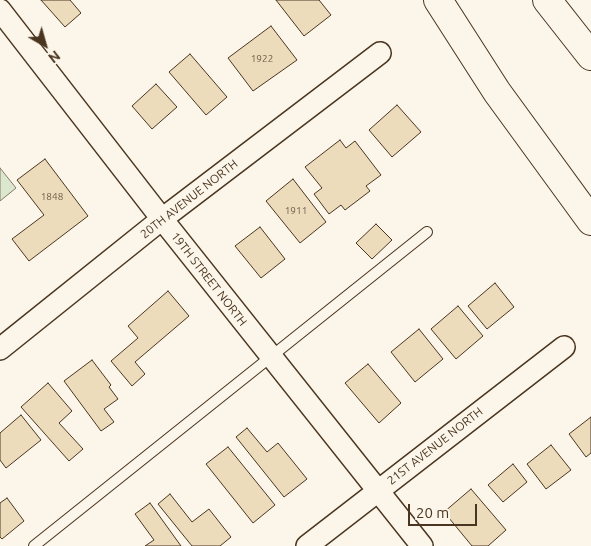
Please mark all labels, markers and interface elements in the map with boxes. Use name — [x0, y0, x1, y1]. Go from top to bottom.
north arrow — [20, 20, 70, 70]
text: N — [45, 47, 63, 66]
house number: 1922 — [251, 53, 273, 65]
street label: 20TH AVENUE NORTH — [137, 157, 241, 241]
house number: 1848 — [41, 191, 63, 203]
house number: 1911 — [285, 205, 307, 217]
street label: 19TH STREET NORTH — [168, 229, 250, 329]
street label: 21ST AVENUE NORTH — [384, 404, 486, 488]
scale bar — [411, 494, 480, 526]
text: 20 m — [416, 504, 449, 521]

